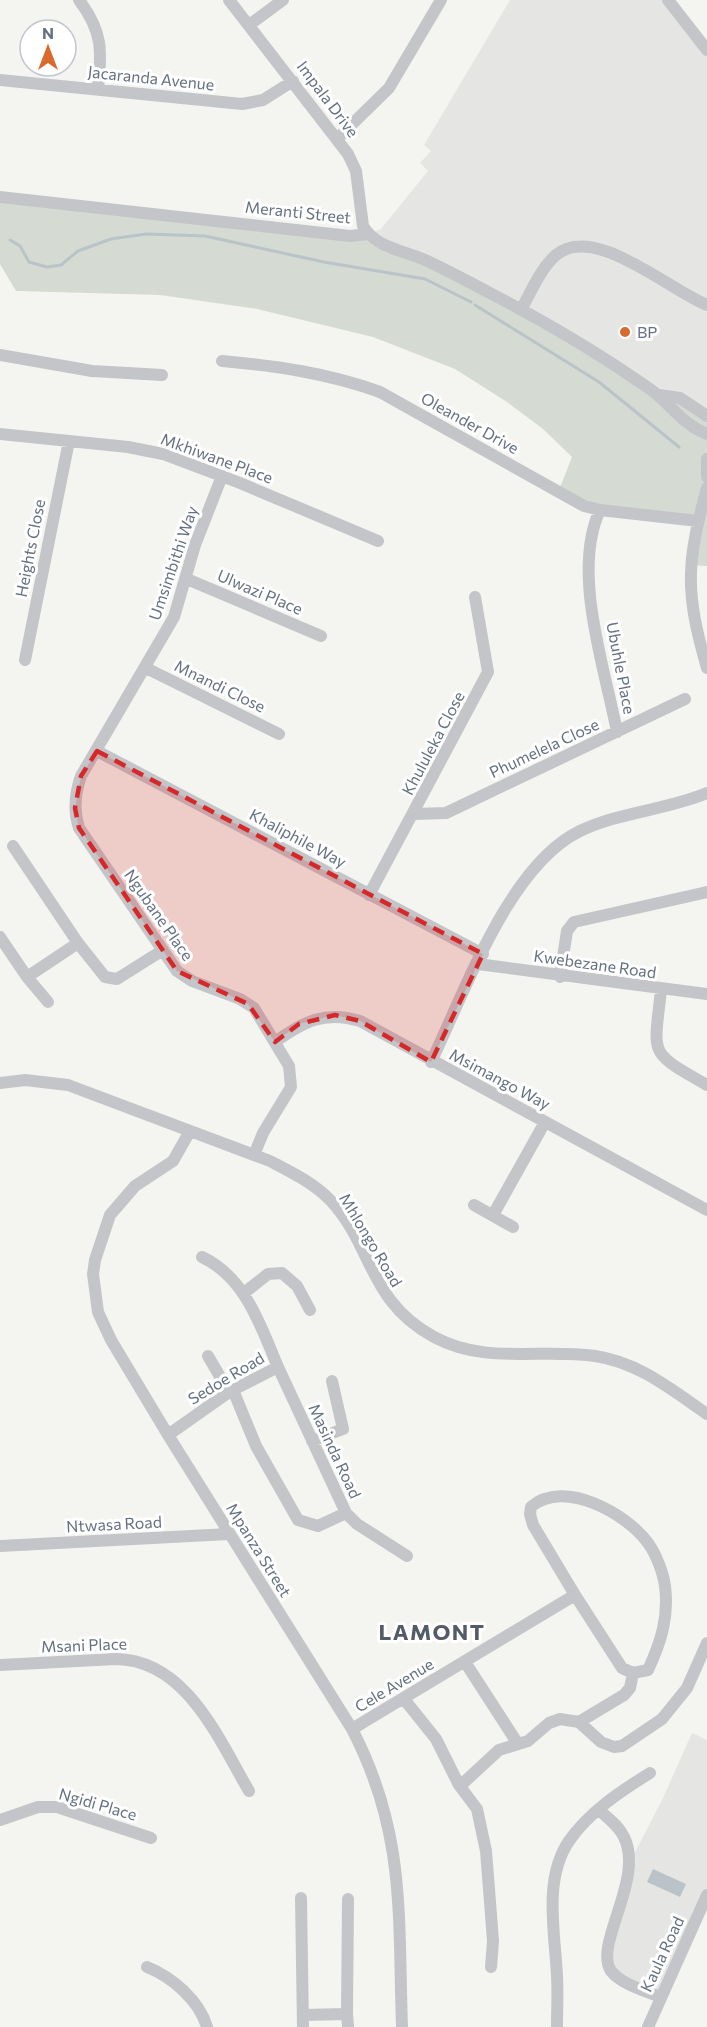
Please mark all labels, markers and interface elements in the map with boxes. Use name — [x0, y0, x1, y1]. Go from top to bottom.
north arrow — [18, 18, 78, 78]
text: N — [42, 23, 54, 42]
street label: Impala Drive — [294, 57, 363, 141]
street label: Jacaranda Avenue — [87, 61, 215, 94]
street label: Meranti Street — [244, 196, 352, 227]
place label: BP — [637, 322, 657, 341]
marker: BP — [618, 325, 632, 339]
street label: Oleander Drive — [418, 388, 522, 457]
street label: Mkhiwane Place — [159, 428, 276, 487]
street label: Heights Close — [11, 497, 48, 599]
street label: Umsimbithi Way — [144, 503, 201, 622]
street label: Ulwazi Place — [215, 565, 306, 618]
street label: Ubuhle Place — [603, 620, 640, 716]
street label: Mnandi Close — [172, 655, 269, 716]
street label: Khululeka Close — [397, 688, 468, 798]
street label: Phumelela Close — [486, 714, 602, 781]
street label: Khaliphile Way — [247, 804, 350, 871]
street label: Ngubane Place — [121, 865, 198, 964]
street label: Kwebezane Road — [533, 946, 658, 982]
street label: Msimango Way — [447, 1044, 554, 1113]
street label: Mhlongo Road — [336, 1190, 407, 1290]
street label: Sedoe Road — [184, 1347, 267, 1408]
street label: Masinda Road — [305, 1400, 366, 1501]
street label: Mpanza Street — [223, 1499, 296, 1600]
street label: Ntwasa Road — [66, 1512, 162, 1535]
district label: LAMONT — [378, 1618, 486, 1645]
street label: Msani Place — [41, 1634, 127, 1655]
street label: Cele Avenue — [351, 1654, 436, 1715]
street label: Ngidi Place — [57, 1783, 139, 1824]
street label: Kaula Road — [636, 1913, 687, 1994]

